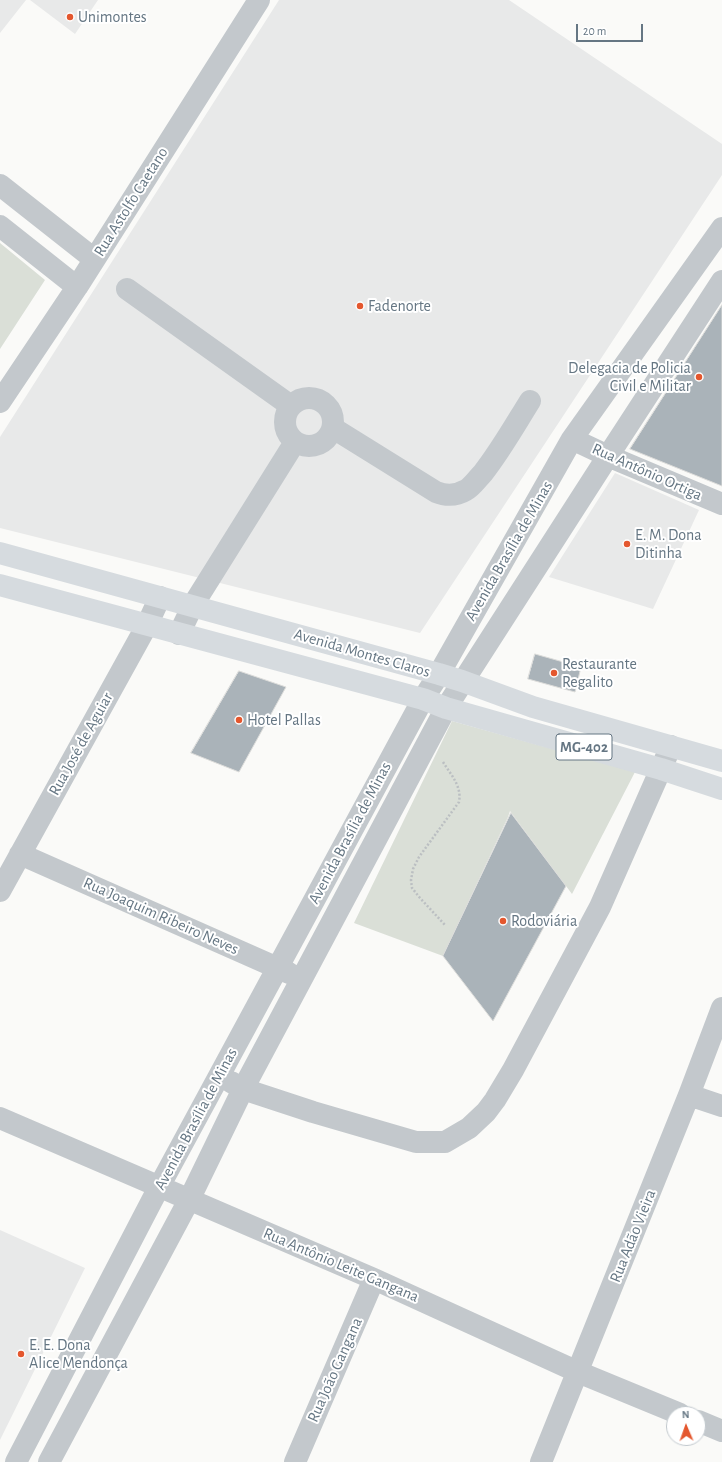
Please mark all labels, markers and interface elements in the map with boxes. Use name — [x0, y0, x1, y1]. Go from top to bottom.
place label: Unimontes — [78, 7, 147, 27]
marker: Unimontes — [65, 12, 75, 22]
scale bar — [578, 16, 645, 42]
text: 20 m — [583, 25, 606, 37]
street label: Rua Astolfo Caetano — [90, 144, 172, 260]
place label: Fadenorte — [368, 296, 431, 316]
marker: Fadenorte — [355, 301, 365, 311]
place label: Delegacia de Policia Civil e Militar — [568, 358, 691, 396]
marker: Delegacia de Policia Civil e Militar — [694, 372, 704, 382]
street label: Rua Antônio Ortiga — [589, 439, 705, 505]
street label: Avenida Brasília de Minas — [461, 478, 557, 624]
place label: E. M. Dona Ditinha — [635, 525, 702, 563]
marker: E. M. Dona Ditinha — [622, 539, 632, 549]
street label: Avenida Montes Claros — [292, 624, 432, 682]
place label: Restaurante Regalito — [562, 654, 637, 692]
marker: Restaurante Regalito — [549, 668, 559, 678]
street label: Rua José de Aguiar — [45, 689, 117, 799]
place label: Hotel Pallas — [247, 710, 321, 730]
marker: Hotel Pallas — [234, 715, 244, 725]
road number: MG-402 — [556, 734, 612, 760]
street label: Avenida Brasília de Minas — [304, 759, 396, 907]
street label: Rua Joaquim Ribeiro Neves — [80, 873, 242, 959]
place label: Rodoviária — [511, 911, 577, 931]
marker: Rodoviária — [498, 916, 508, 926]
street label: Avenida Brasília de Minas — [150, 1045, 242, 1193]
street label: Rua Adão Vieira — [606, 1187, 660, 1285]
street label: Rua Antônio Leite Gangana — [260, 1223, 422, 1307]
street label: Rua João Gangana — [303, 1315, 367, 1425]
place label: E. E. Dona Alice Mendonça — [29, 1335, 128, 1373]
marker: E. E. Dona Alice Mendonça — [16, 1349, 26, 1359]
north arrow — [666, 1406, 706, 1446]
text: N — [682, 1409, 690, 1420]

